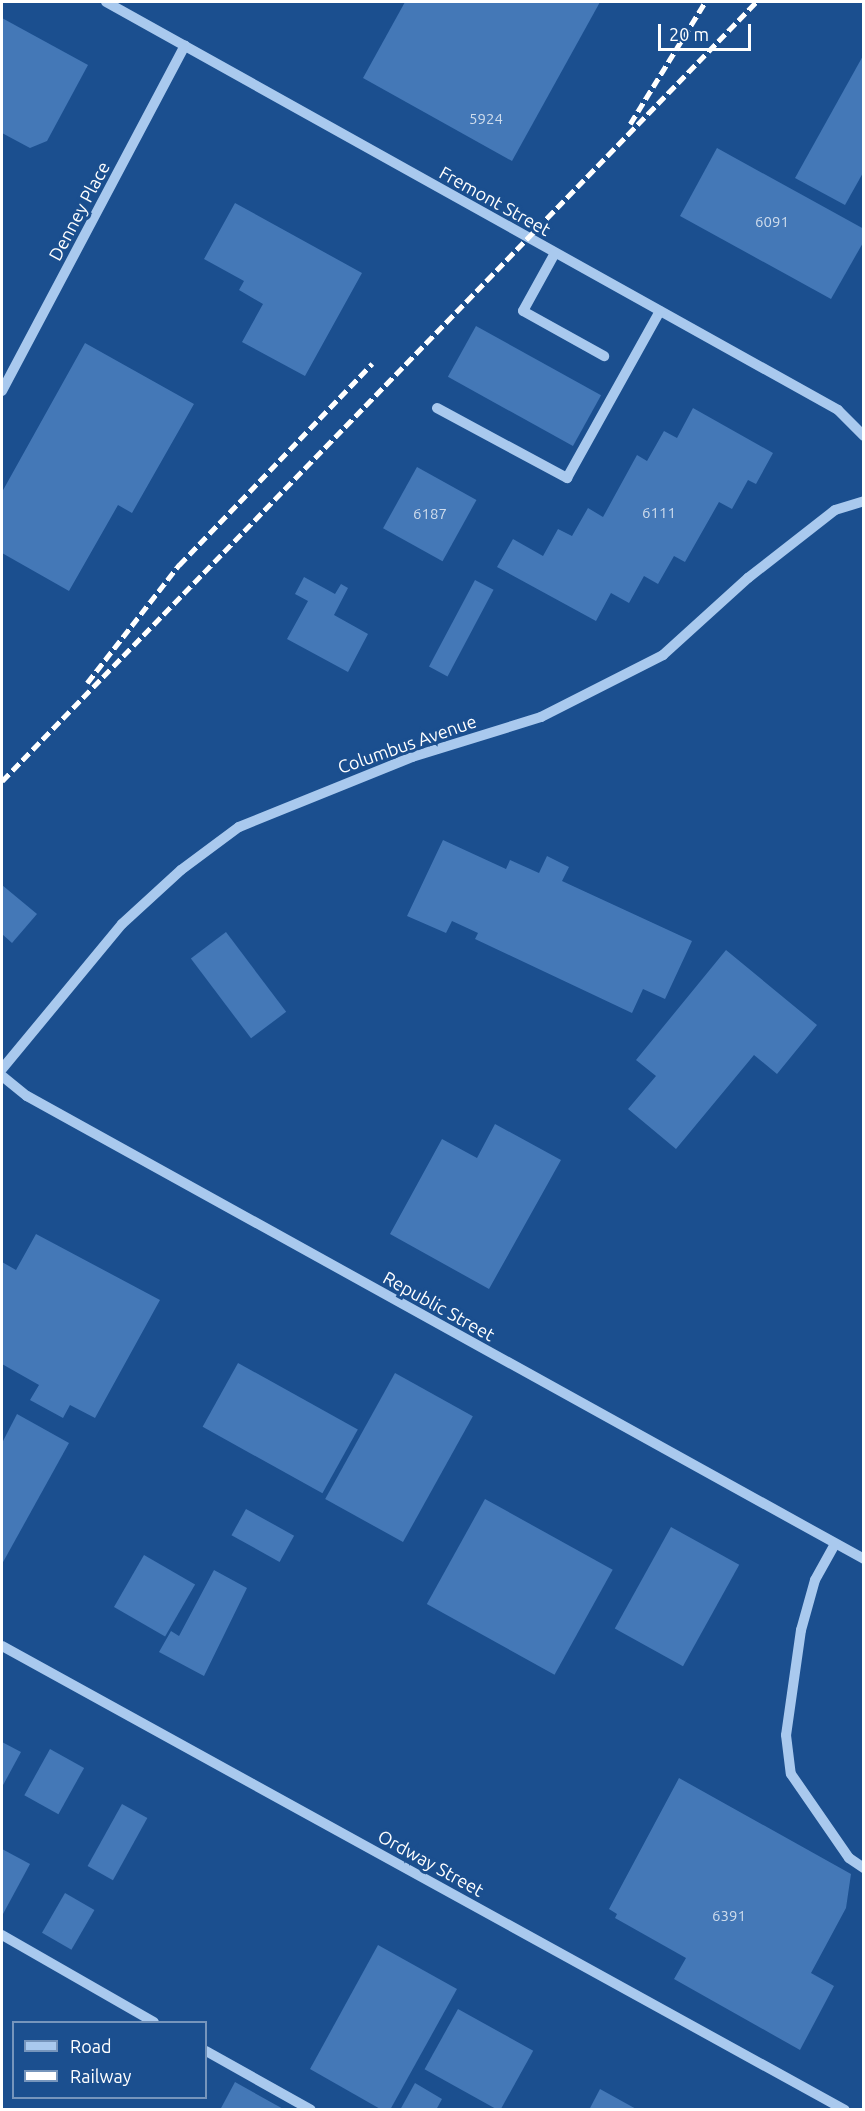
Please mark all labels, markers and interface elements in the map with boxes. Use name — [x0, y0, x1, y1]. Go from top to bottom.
scale bar — [661, 12, 754, 50]
text: 20 m — [669, 24, 709, 44]
house number: 5924 — [469, 110, 503, 128]
street label: Denney Place — [44, 158, 114, 264]
street label: Fremont Street — [436, 162, 554, 240]
house number: 6091 — [755, 213, 789, 231]
house number: 6111 — [642, 504, 676, 522]
house number: 6187 — [413, 505, 447, 523]
street label: Columbus Avenue — [335, 710, 479, 778]
street label: Republic Street — [379, 1266, 499, 1346]
street label: Ordway Street — [374, 1825, 488, 1901]
house number: 6391 — [712, 1907, 746, 1925]
legend — [12, 2021, 207, 2099]
text: Road — [70, 2036, 112, 2056]
text: Railway — [70, 2066, 131, 2086]

